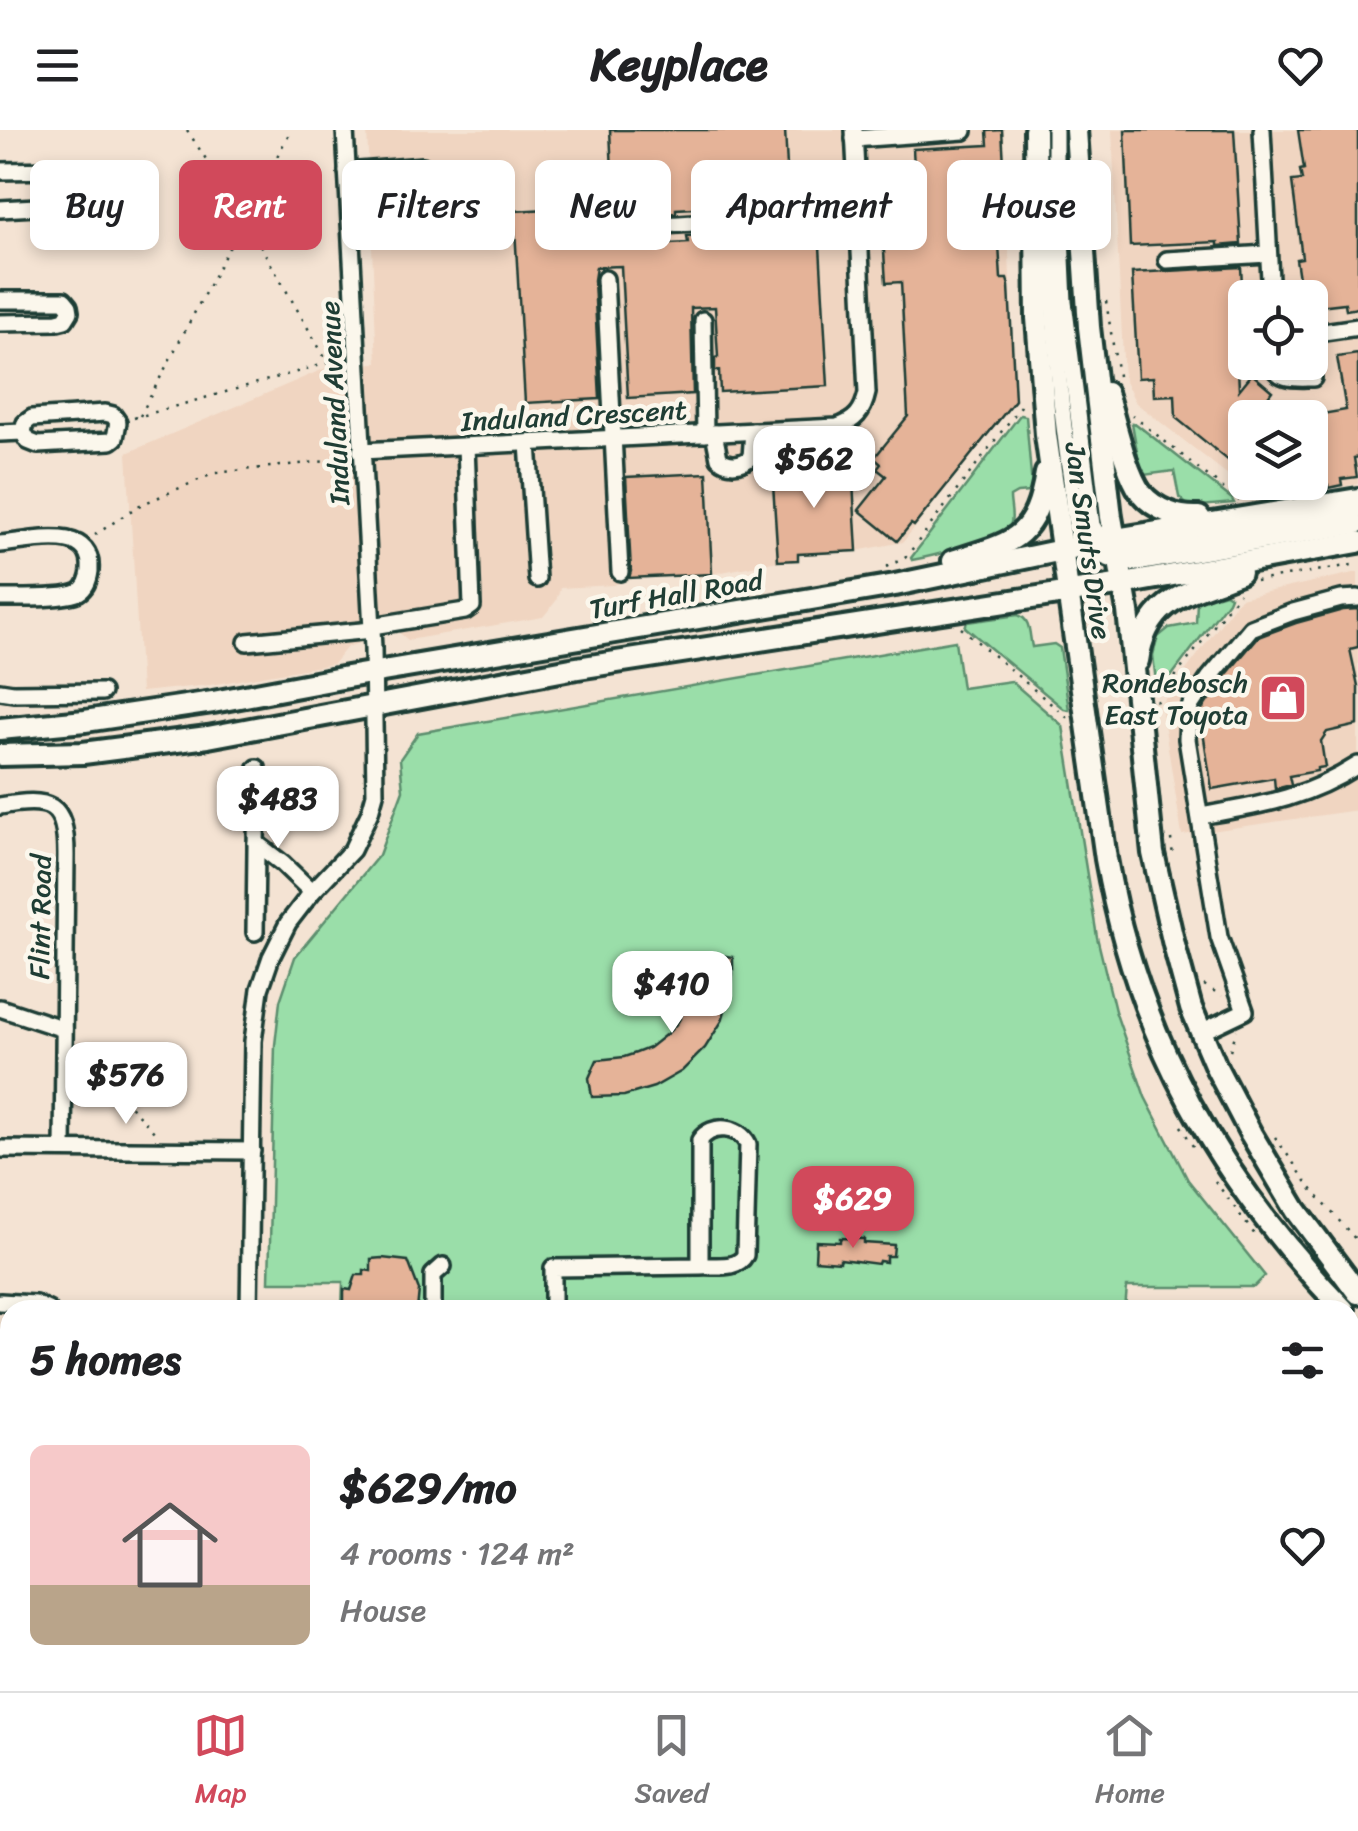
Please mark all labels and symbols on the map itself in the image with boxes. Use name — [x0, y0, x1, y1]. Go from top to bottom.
street label: Induland Avenue — [305, 300, 364, 507]
street label: Induland Crescent — [459, 385, 688, 446]
pin: $562 — [755, 426, 873, 511]
street label: Jan Smuts Drive — [1050, 438, 1127, 643]
street label: Turf Hall Road — [585, 555, 769, 634]
place label: Rondebosch East Toyota — [1102, 658, 1248, 739]
shop icon: Rondebosch East Toyota — [1257, 672, 1309, 724]
pin: $483 — [219, 766, 337, 851]
street label: Flint Road — [15, 852, 66, 980]
pin: $410 — [613, 951, 731, 1036]
pin: $576 — [67, 1042, 185, 1127]
pin: $629 — [794, 1166, 912, 1251]

